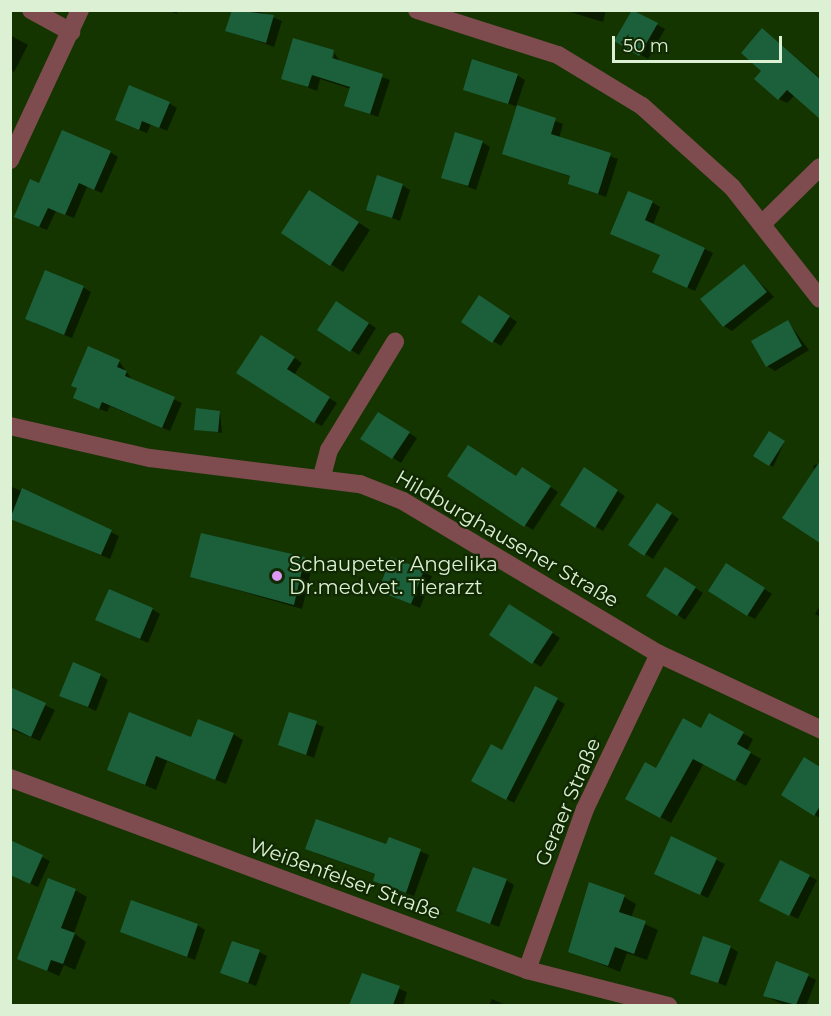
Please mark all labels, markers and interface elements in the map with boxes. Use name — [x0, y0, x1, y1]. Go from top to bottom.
scale bar — [615, 24, 784, 62]
text: 50 m — [623, 35, 669, 57]
street label: Hildburghausener Straße — [391, 465, 623, 613]
place label: Schaupeter Angelika Dr.med.vet. Tierarzt — [289, 552, 498, 599]
marker: Schaupeter Angelika Dr.med.vet. Tierarzt — [270, 569, 284, 583]
street label: Geraer Straße — [530, 734, 606, 870]
street label: Weißenfelser Straße — [246, 833, 444, 925]

